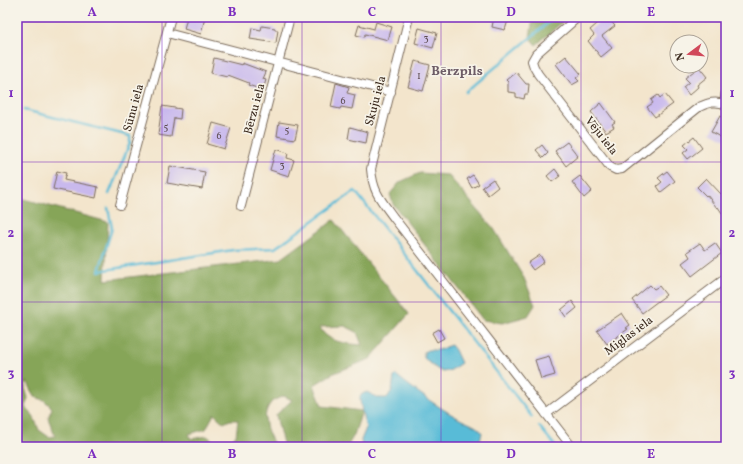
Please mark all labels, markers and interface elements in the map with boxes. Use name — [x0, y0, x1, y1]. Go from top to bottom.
text: A — [87, 4, 97, 22]
text: B — [228, 4, 237, 22]
text: C — [368, 4, 376, 22]
text: D — [506, 4, 516, 22]
text: E — [647, 4, 655, 22]
house number: 3 — [423, 31, 429, 45]
north arrow — [669, 34, 709, 74]
text: N — [673, 50, 689, 62]
district label: Bērzpils — [431, 63, 483, 81]
house number: 1 — [417, 69, 421, 83]
street label: Skuju iela — [362, 74, 390, 128]
street label: Sūnu iela — [120, 82, 148, 134]
street label: Bērzu iela — [241, 82, 269, 136]
text: 1 — [8, 85, 14, 103]
text: 1 — [729, 85, 735, 103]
house number: 6 — [340, 94, 346, 108]
street label: Vēju iela — [581, 113, 621, 159]
house number: 5 — [164, 120, 169, 134]
house number: 5 — [285, 123, 290, 137]
house number: 6 — [216, 129, 222, 143]
house number: 3 — [279, 158, 285, 172]
text: 2 — [8, 225, 15, 243]
text: 2 — [729, 225, 736, 243]
street label: Miglas iela — [601, 312, 657, 360]
text: 3 — [8, 365, 15, 383]
text: 3 — [729, 365, 736, 383]
text: A — [87, 446, 97, 464]
text: B — [228, 446, 237, 464]
text: C — [368, 446, 376, 464]
text: D — [506, 446, 516, 464]
text: E — [647, 446, 655, 464]

